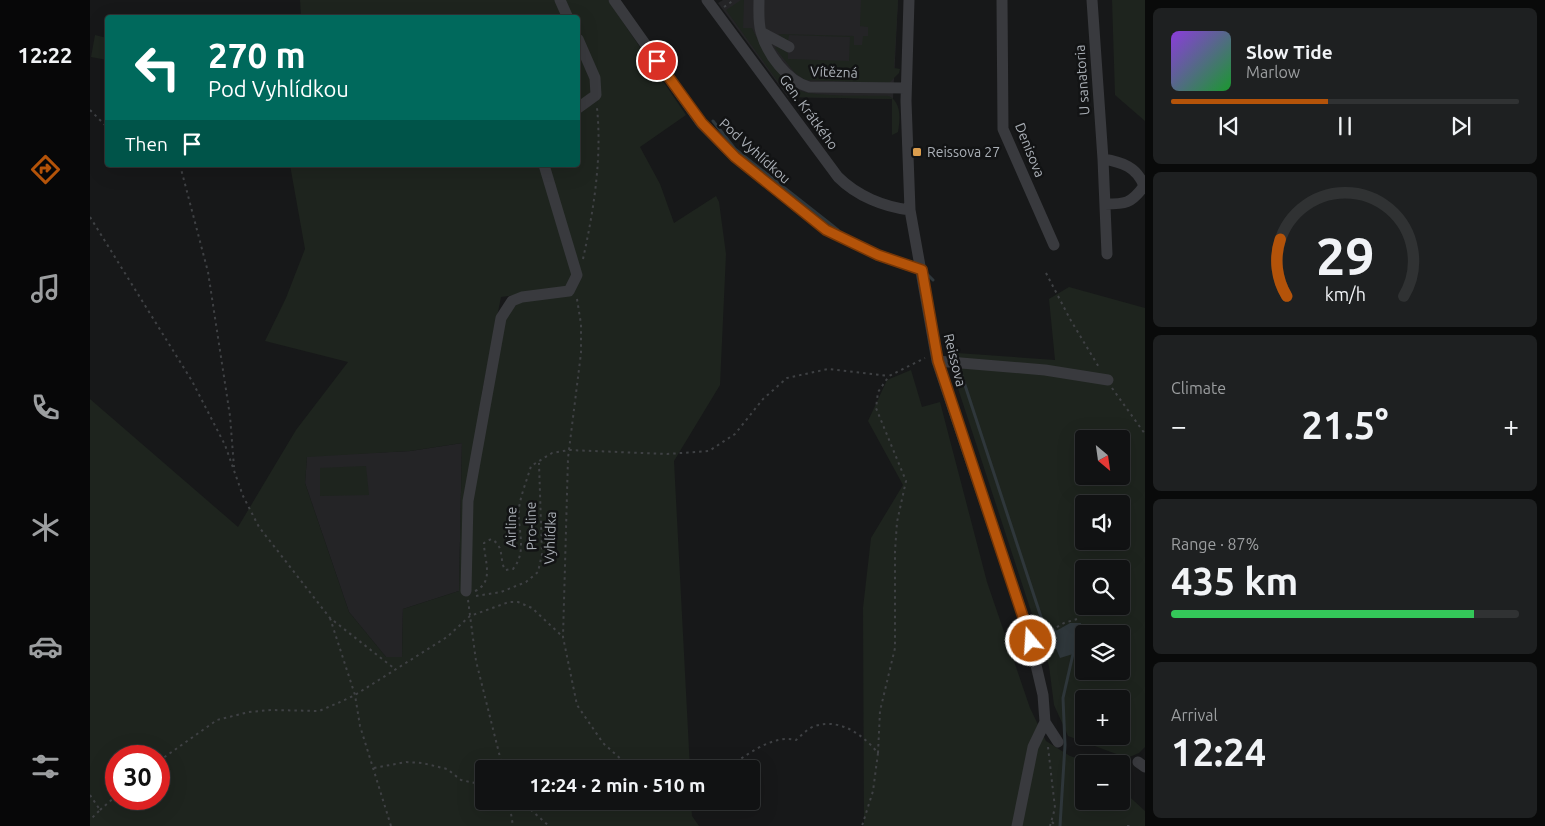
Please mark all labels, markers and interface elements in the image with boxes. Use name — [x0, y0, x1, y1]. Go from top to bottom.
icon: left — [125, 35, 190, 100]
text: 270 m — [208, 35, 306, 75]
pin — [636, 40, 678, 82]
text: Slow Tide — [1246, 41, 1333, 63]
text: 12:22 — [17, 42, 73, 67]
street label: U sanatoria — [1072, 44, 1092, 116]
icon: arrive — [643, 47, 671, 75]
street label: Vítězná — [810, 63, 858, 81]
text: Marlow — [1246, 63, 1300, 81]
street label: Gen. Krátkého — [776, 71, 842, 153]
text: Pod Vyhlídkou — [208, 76, 349, 101]
icon: previous — [1215, 112, 1243, 140]
icon: pause — [1331, 112, 1359, 140]
icon: next — [1447, 112, 1475, 140]
street label: Pod Vyhlídkou — [716, 115, 794, 187]
street label: Denisova — [1012, 120, 1048, 180]
icon: arrive — [178, 130, 206, 158]
text: Then — [125, 133, 168, 155]
place label: Reissova 27 — [927, 144, 1000, 160]
marker: Reissova 27 — [911, 146, 923, 158]
icon: directions — [28, 152, 63, 187]
text: 29 — [1316, 227, 1374, 285]
icon: music — [28, 271, 63, 306]
text: km/h — [1324, 284, 1366, 304]
street label: Reissova — [941, 332, 969, 388]
text: Climate — [1171, 379, 1226, 397]
icon: phone — [28, 390, 63, 425]
text: 21.5° — [1301, 404, 1389, 446]
text: − — [1171, 410, 1187, 441]
text: + — [1503, 410, 1519, 441]
north arrow — [1075, 430, 1130, 485]
map controls — [1075, 430, 1130, 810]
button: sound — [1075, 495, 1130, 550]
street label: Pro-line — [523, 502, 539, 550]
street label: Airline — [503, 507, 519, 547]
icon: climate — [28, 510, 63, 545]
street label: Vyhlídka — [541, 511, 559, 565]
text: Range · 87% — [1171, 535, 1259, 553]
button: search — [1075, 560, 1130, 615]
text: 435 km — [1171, 560, 1298, 602]
position arrow — [1004, 614, 1056, 666]
button: layers — [1075, 625, 1130, 680]
icon: car — [28, 629, 63, 664]
button: + — [1075, 690, 1130, 745]
text: Arrival — [1171, 706, 1218, 724]
text: 12:24 — [1171, 731, 1266, 773]
speed limit sign: 30 — [105, 745, 170, 810]
icon: filters — [28, 749, 63, 784]
button: − — [1075, 755, 1130, 810]
text: 12:24 · 2 min · 510 m — [530, 774, 705, 796]

